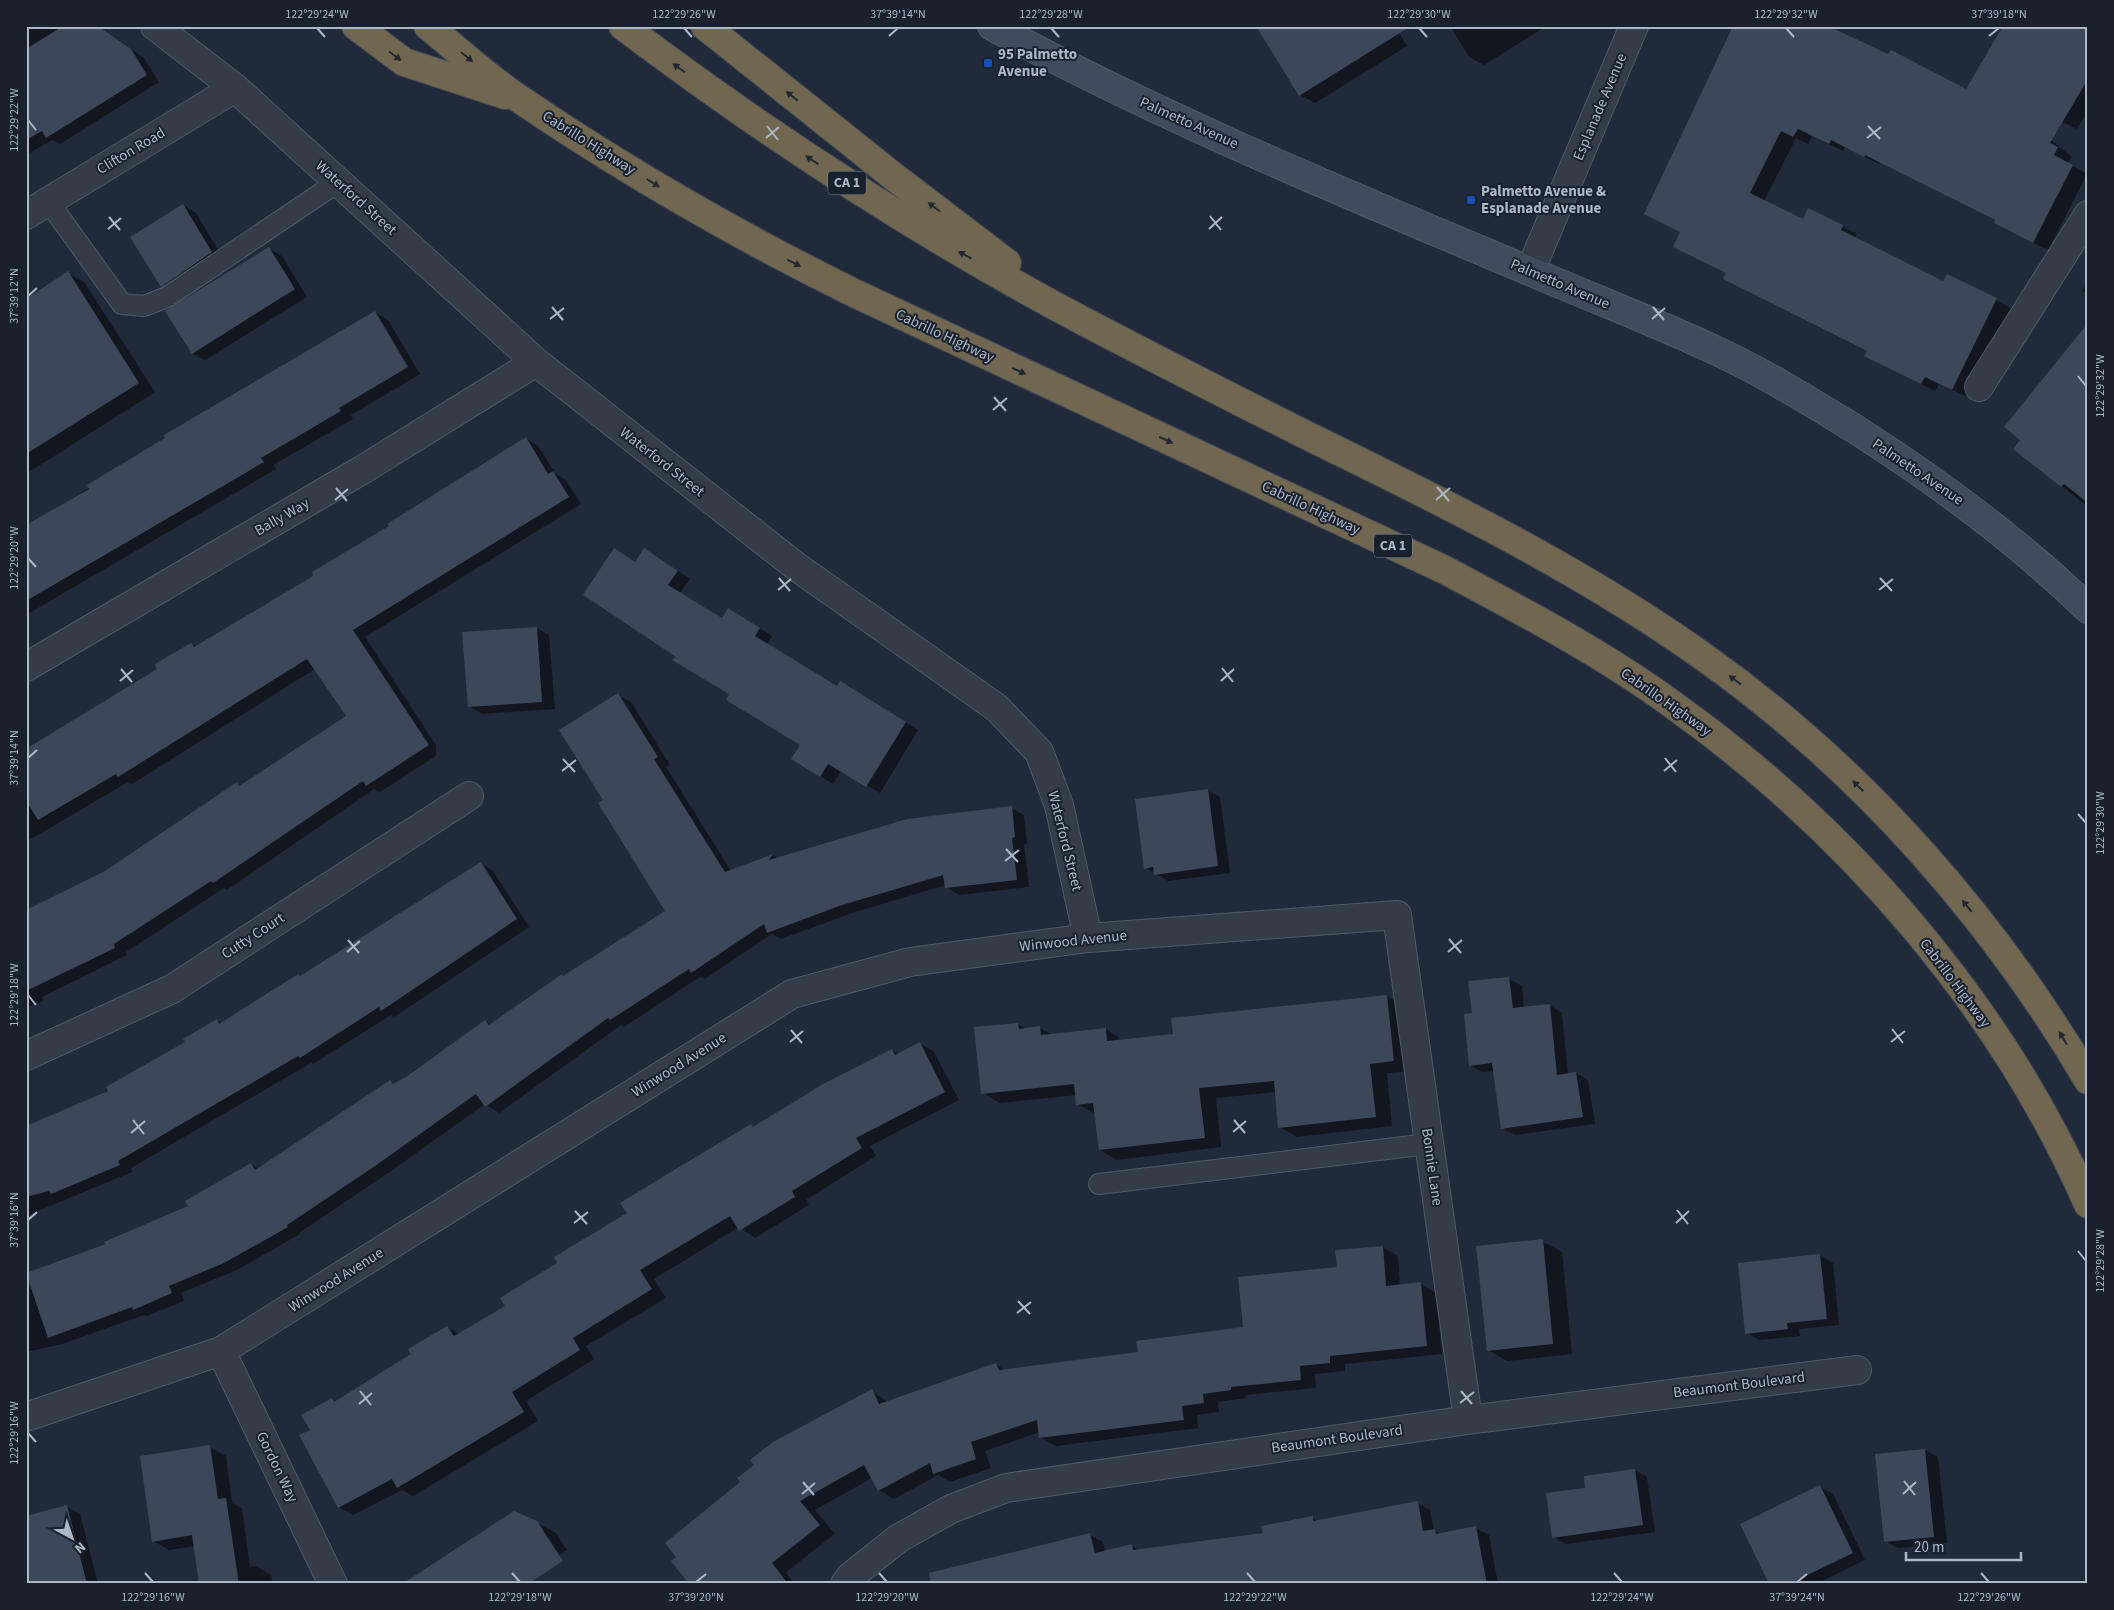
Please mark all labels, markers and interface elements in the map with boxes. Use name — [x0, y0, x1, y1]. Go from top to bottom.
text: 122°29'24"W — [285, 6, 349, 23]
text: 122°29'26"W — [652, 6, 716, 23]
text: 37°39'14"N — [870, 6, 926, 23]
text: 122°29'28"W — [1019, 6, 1083, 23]
text: 122°29'30"W — [1387, 6, 1451, 23]
text: 122°29'32"W — [1754, 6, 1818, 23]
text: 37°39'18"N — [1971, 6, 2027, 23]
place label: 95 Palmetto Avenue — [997, 44, 1077, 82]
street label: Esplanade Avenue — [1568, 50, 1632, 164]
one-way arrow — [388, 51, 402, 61]
one-way arrow — [460, 51, 473, 62]
marker: 95 Palmetto Avenue — [982, 57, 994, 69]
one-way arrow — [672, 63, 686, 73]
text: 122°29'22"W — [6, 88, 23, 152]
one-way arrow — [786, 91, 799, 102]
street label: Palmetto Avenue — [1136, 92, 1242, 154]
street label: Cabrillo Highway — [538, 106, 640, 180]
street label: Clifton Road — [93, 122, 169, 180]
street label: Waterford Street — [311, 156, 401, 240]
one-way arrow — [805, 156, 819, 165]
road number: CA 1 — [828, 172, 866, 194]
one-way arrow — [646, 178, 659, 187]
place label: Palmetto Avenue & Esplanade Avenue — [1481, 181, 1606, 219]
marker: Palmetto Avenue & Esplanade Avenue — [1465, 194, 1477, 206]
one-way arrow — [928, 202, 941, 213]
one-way arrow — [958, 251, 972, 260]
street label: Palmetto Avenue — [1507, 254, 1613, 314]
one-way arrow — [787, 259, 801, 267]
text: 37°39'12"N — [6, 268, 23, 324]
street label: Cabrillo Highway — [892, 304, 998, 368]
text: 122°29'32"W — [2092, 354, 2109, 418]
one-way arrow — [1012, 367, 1026, 375]
street label: Waterford Street — [615, 422, 709, 502]
street label: Palmetto Avenue — [1868, 434, 1968, 510]
one-way arrow — [1159, 436, 1173, 444]
street label: Cabrillo Highway — [1258, 476, 1364, 540]
street label: Bally Way — [251, 493, 313, 541]
text: 122°29'20"W — [6, 526, 23, 590]
road number: CA 1 — [1374, 534, 1412, 558]
street label: Cabrillo Highway — [1616, 663, 1716, 741]
one-way arrow — [1729, 675, 1742, 686]
text: 37°39'14"N — [6, 730, 23, 786]
one-way arrow — [1852, 780, 1864, 792]
street label: Waterford Street — [1042, 789, 1088, 893]
text: 122°29'30"W — [2092, 791, 2109, 855]
one-way arrow — [1962, 900, 1973, 913]
street label: Cutty Court — [217, 908, 289, 964]
street label: Winwood Avenue — [1018, 925, 1128, 957]
street label: Cabrillo Highway — [1915, 934, 1995, 1032]
text: 122°29'18"W — [6, 963, 23, 1027]
street label: Winwood Avenue — [628, 1027, 730, 1103]
one-way arrow — [2058, 1031, 2067, 1044]
street label: Bonnie Lane — [1416, 1127, 1448, 1207]
text: 37°39'16"N — [6, 1192, 23, 1248]
text: 122°29'28"W — [2092, 1229, 2109, 1293]
street label: Winwood Avenue — [285, 1242, 387, 1318]
street label: Beaumont Boulevard — [1672, 1366, 1806, 1404]
text: 122°29'16"W — [6, 1401, 23, 1465]
street label: Beaumont Boulevard — [1270, 1419, 1404, 1459]
street label: Gordon Way — [251, 1428, 303, 1506]
north arrow — [48, 1512, 98, 1562]
scale bar — [1906, 1530, 2022, 1562]
text: N — [70, 1537, 90, 1558]
text: 20 m — [1914, 1537, 1944, 1558]
text: 122°29'16"W — [121, 1589, 185, 1606]
text: 122°29'18"W — [488, 1589, 552, 1606]
text: 37°39'20"N — [668, 1589, 724, 1606]
text: 122°29'20"W — [855, 1589, 919, 1606]
text: 122°29'22"W — [1223, 1589, 1287, 1606]
text: 122°29'24"W — [1590, 1589, 1654, 1606]
text: 37°39'24"N — [1769, 1589, 1825, 1606]
text: 122°29'26"W — [1957, 1589, 2021, 1606]

